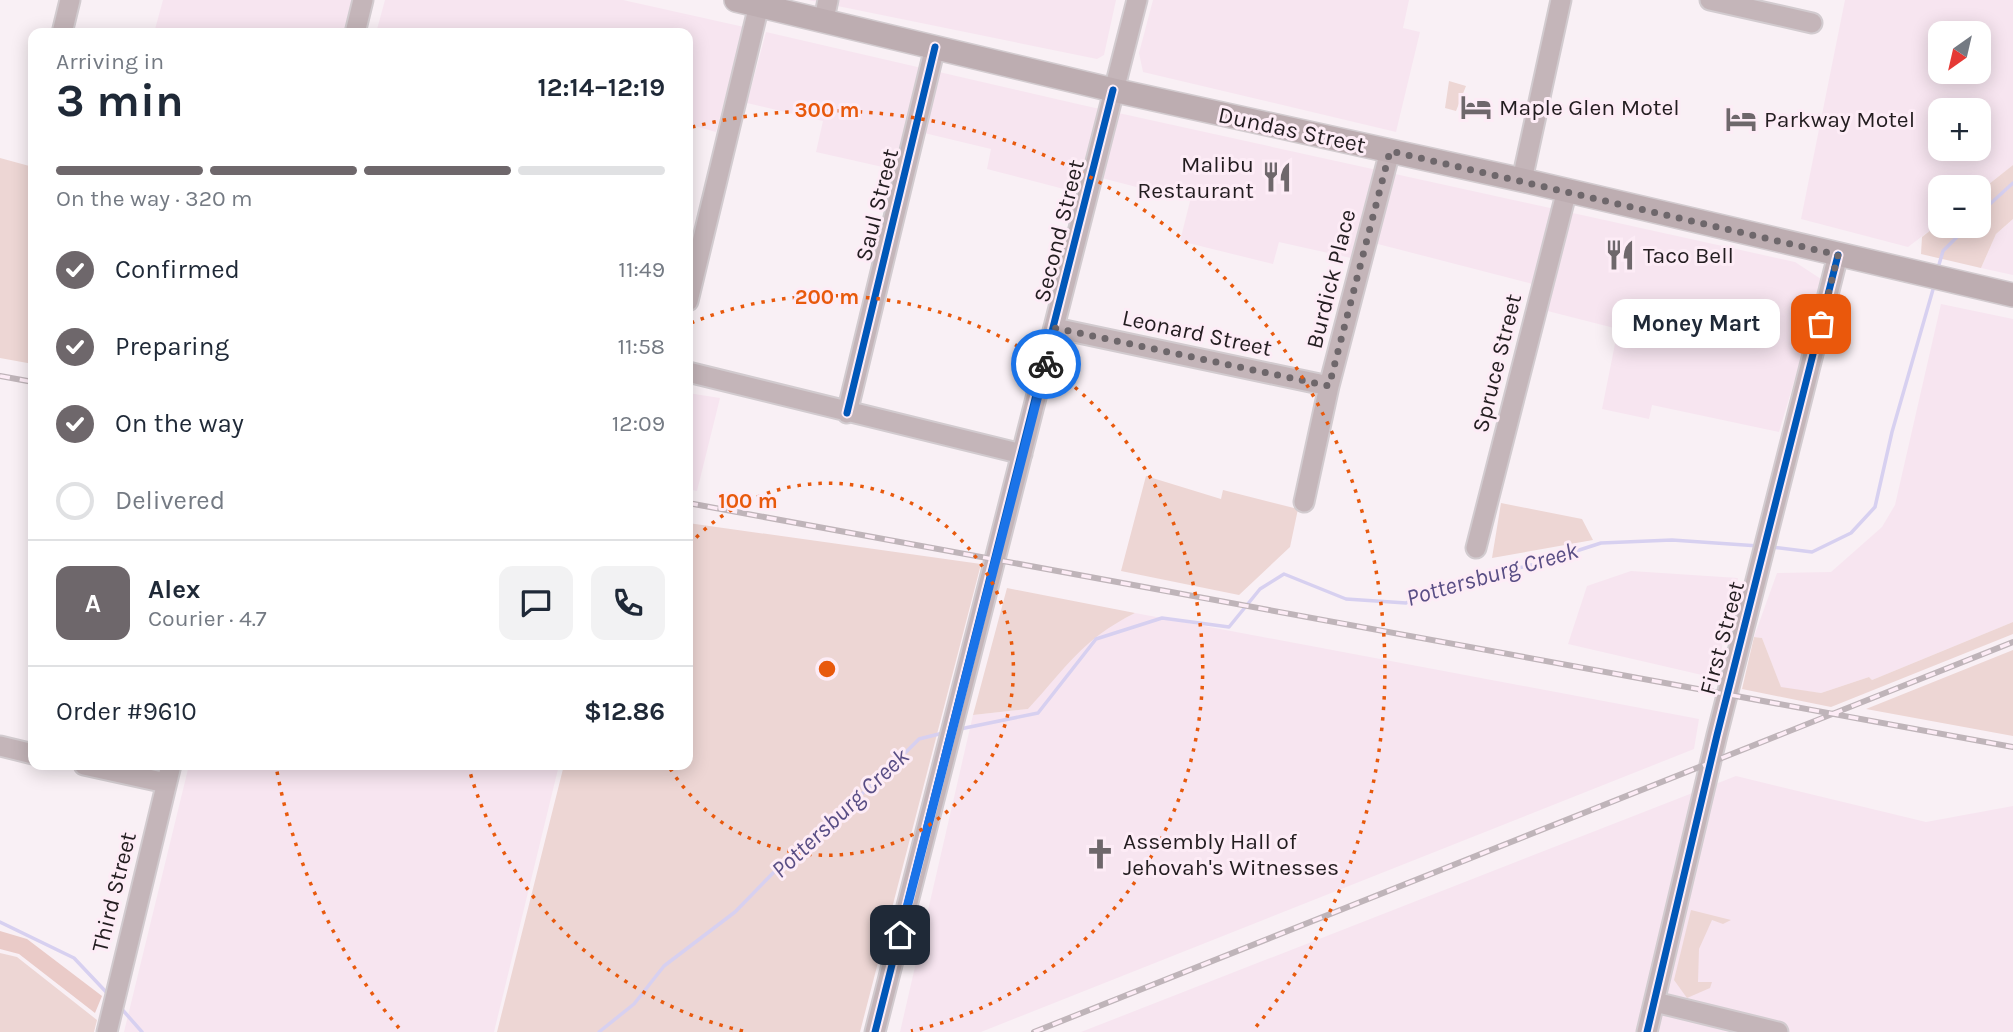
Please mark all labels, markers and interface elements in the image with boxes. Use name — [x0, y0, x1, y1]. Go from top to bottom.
north arrow — [1928, 21, 1992, 84]
map controls — [1928, 21, 1991, 238]
text: Arriving in — [56, 48, 164, 75]
text: 12:14–12:19 — [537, 72, 665, 103]
text: 3 min — [56, 74, 184, 128]
hotel icon: Maple Glen Motel — [1459, 90, 1493, 124]
place label: Maple Glen Motel — [1499, 94, 1680, 121]
text: 300 m — [795, 98, 859, 122]
button: + — [1928, 98, 1991, 161]
street label: Dundas Street — [1216, 101, 1368, 159]
hotel icon: Parkway Motel — [1724, 102, 1758, 136]
place label: Parkway Motel — [1764, 106, 1915, 133]
street label: Saul Street — [850, 145, 904, 264]
place label: Malibu Restaurant — [1137, 151, 1254, 204]
street label: Second Street — [1028, 156, 1090, 305]
restaurant icon: Malibu Restaurant — [1260, 160, 1294, 194]
button: − — [1928, 175, 1991, 238]
text: On the way · 320 m — [56, 185, 253, 212]
street label: Burdick Place — [1301, 206, 1361, 352]
restaurant icon: Taco Bell — [1603, 238, 1637, 272]
place label: Taco Bell — [1643, 242, 1734, 269]
icon: check — [56, 251, 94, 289]
text: Confirmed — [115, 254, 240, 285]
text: 11:49 — [618, 256, 665, 283]
text: 200 m — [795, 285, 859, 309]
street label: Spruce Street — [1467, 291, 1527, 435]
pin — [1791, 294, 1851, 354]
callout: Money Mart — [1611, 300, 1779, 348]
street label: Leonard Street — [1120, 304, 1275, 362]
icon: bag — [1802, 305, 1840, 343]
text: Money Mart — [1632, 310, 1760, 337]
icon: check — [56, 328, 94, 366]
courier — [1011, 329, 1081, 399]
text: Preparing — [115, 331, 229, 362]
text: 11:58 — [617, 333, 665, 360]
icon: bike — [1027, 345, 1065, 383]
icon: check — [56, 405, 94, 443]
text: On the way — [115, 408, 244, 439]
text: 12:09 — [612, 410, 665, 437]
text: Delivered — [115, 485, 225, 516]
text: 100 m — [718, 489, 778, 513]
water label: Pottersburg Creek — [1403, 536, 1582, 612]
button: chat — [499, 566, 573, 640]
button: phone — [591, 566, 665, 640]
text: Alex — [148, 574, 200, 605]
street label: First Street — [1694, 578, 1750, 698]
text: A — [85, 588, 101, 619]
text: Courier · 4.7 — [148, 605, 267, 632]
centre of rings — [815, 657, 839, 681]
text: Order #9610 — [56, 696, 197, 727]
text: $12.86 — [584, 696, 665, 727]
water label: Pottersburg Creek — [766, 742, 915, 884]
place label: Assembly Hall of Jehovah's Witnesses — [1123, 828, 1339, 881]
street label: Third Street — [86, 829, 142, 955]
church icon: Assembly Hall of Jehovah's Witnesses — [1083, 837, 1117, 871]
pin — [870, 905, 930, 965]
icon: home — [881, 916, 919, 954]

